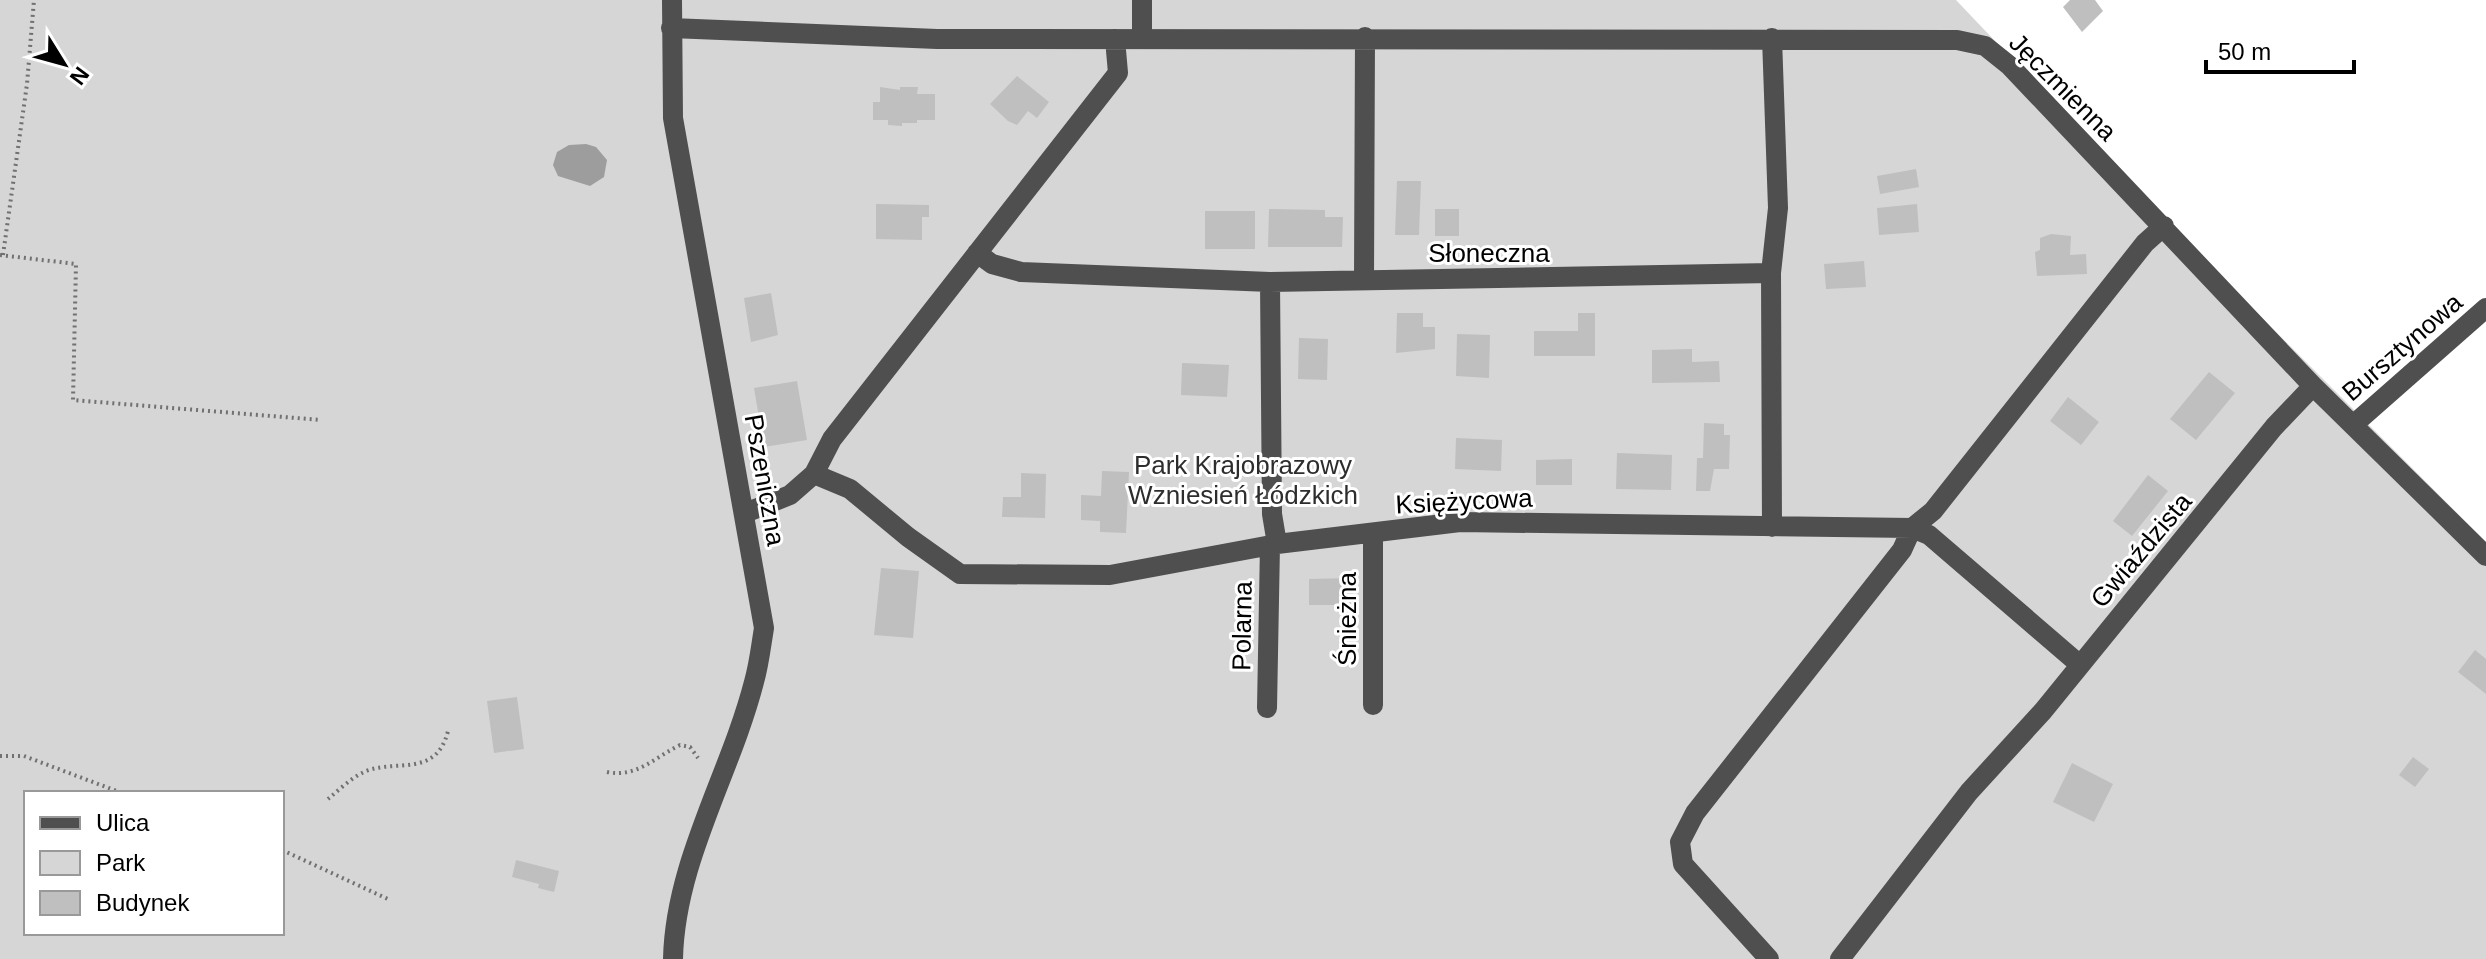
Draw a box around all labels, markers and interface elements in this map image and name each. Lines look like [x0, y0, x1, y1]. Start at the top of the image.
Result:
north arrow [24, 24, 104, 104]
scale bar [2206, 24, 2354, 74]
street label: Jęczmienna [2003, 27, 2123, 147]
text: 50 m [2218, 38, 2271, 65]
text: N [65, 62, 94, 90]
street label: Słoneczna [1428, 238, 1550, 268]
street label: Bursztynowa [2336, 287, 2468, 407]
street label: Pszeniczna [739, 412, 791, 549]
park label: Park Krajobrazowy Wzniesień Łódzkich [1128, 450, 1358, 510]
street label: Księżycowa [1395, 482, 1534, 520]
street label: Gwiaździsta [2084, 486, 2198, 613]
street label: Śnieżna [1332, 571, 1362, 666]
street label: Polarna [1226, 580, 1258, 671]
legend [24, 791, 284, 935]
text: Ulica [96, 809, 150, 836]
text: Park [96, 849, 146, 876]
text: Budynek [96, 889, 190, 916]

